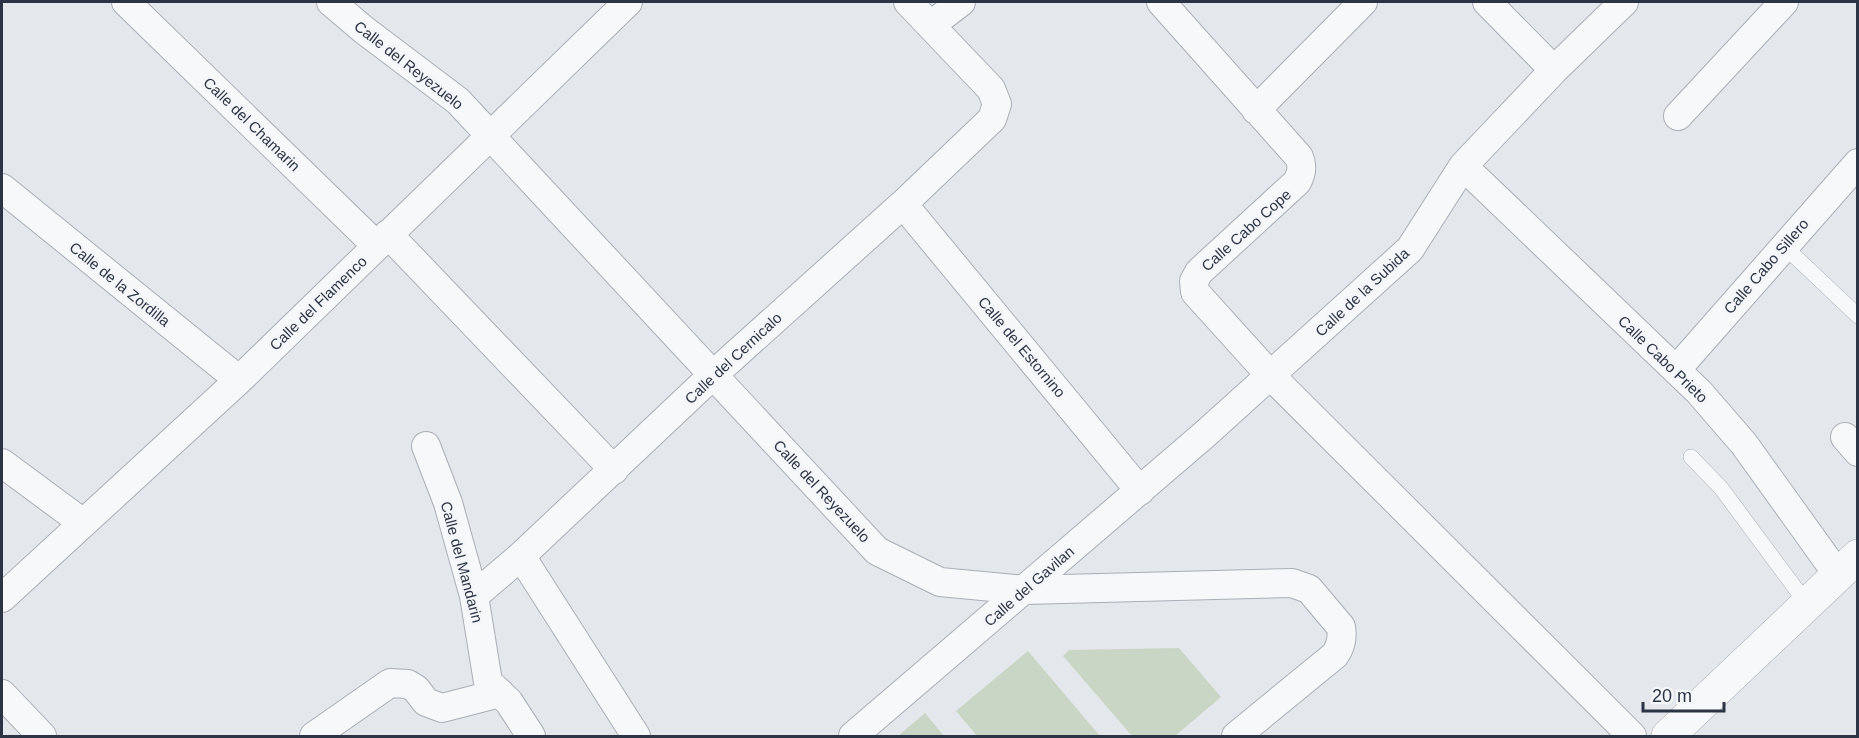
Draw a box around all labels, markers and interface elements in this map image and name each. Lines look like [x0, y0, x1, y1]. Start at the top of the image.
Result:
street label: Calle del Reyezuelo [351, 17, 467, 113]
street label: Calle del Chamarin [200, 74, 304, 174]
street label: Calle Cabo Cope [1198, 185, 1294, 275]
street label: Calle Cabo Sillero [1720, 215, 1812, 317]
street label: Calle de la Zordilla [66, 238, 174, 330]
street label: Calle de la Subida [1312, 244, 1413, 340]
street label: Calle del Flamenco [266, 252, 370, 354]
street label: Calle del Estornino [975, 293, 1069, 401]
street label: Calle del Cernicalo [681, 309, 785, 407]
street label: Calle Cabo Prieto [1615, 312, 1711, 406]
street label: Calle del Reyezuelo [770, 436, 874, 546]
street label: Calle del Mandarin [438, 499, 486, 625]
street label: Calle del Gavilan [981, 542, 1077, 630]
scale bar [1643, 675, 1724, 713]
text: 20 m [1652, 686, 1692, 706]

